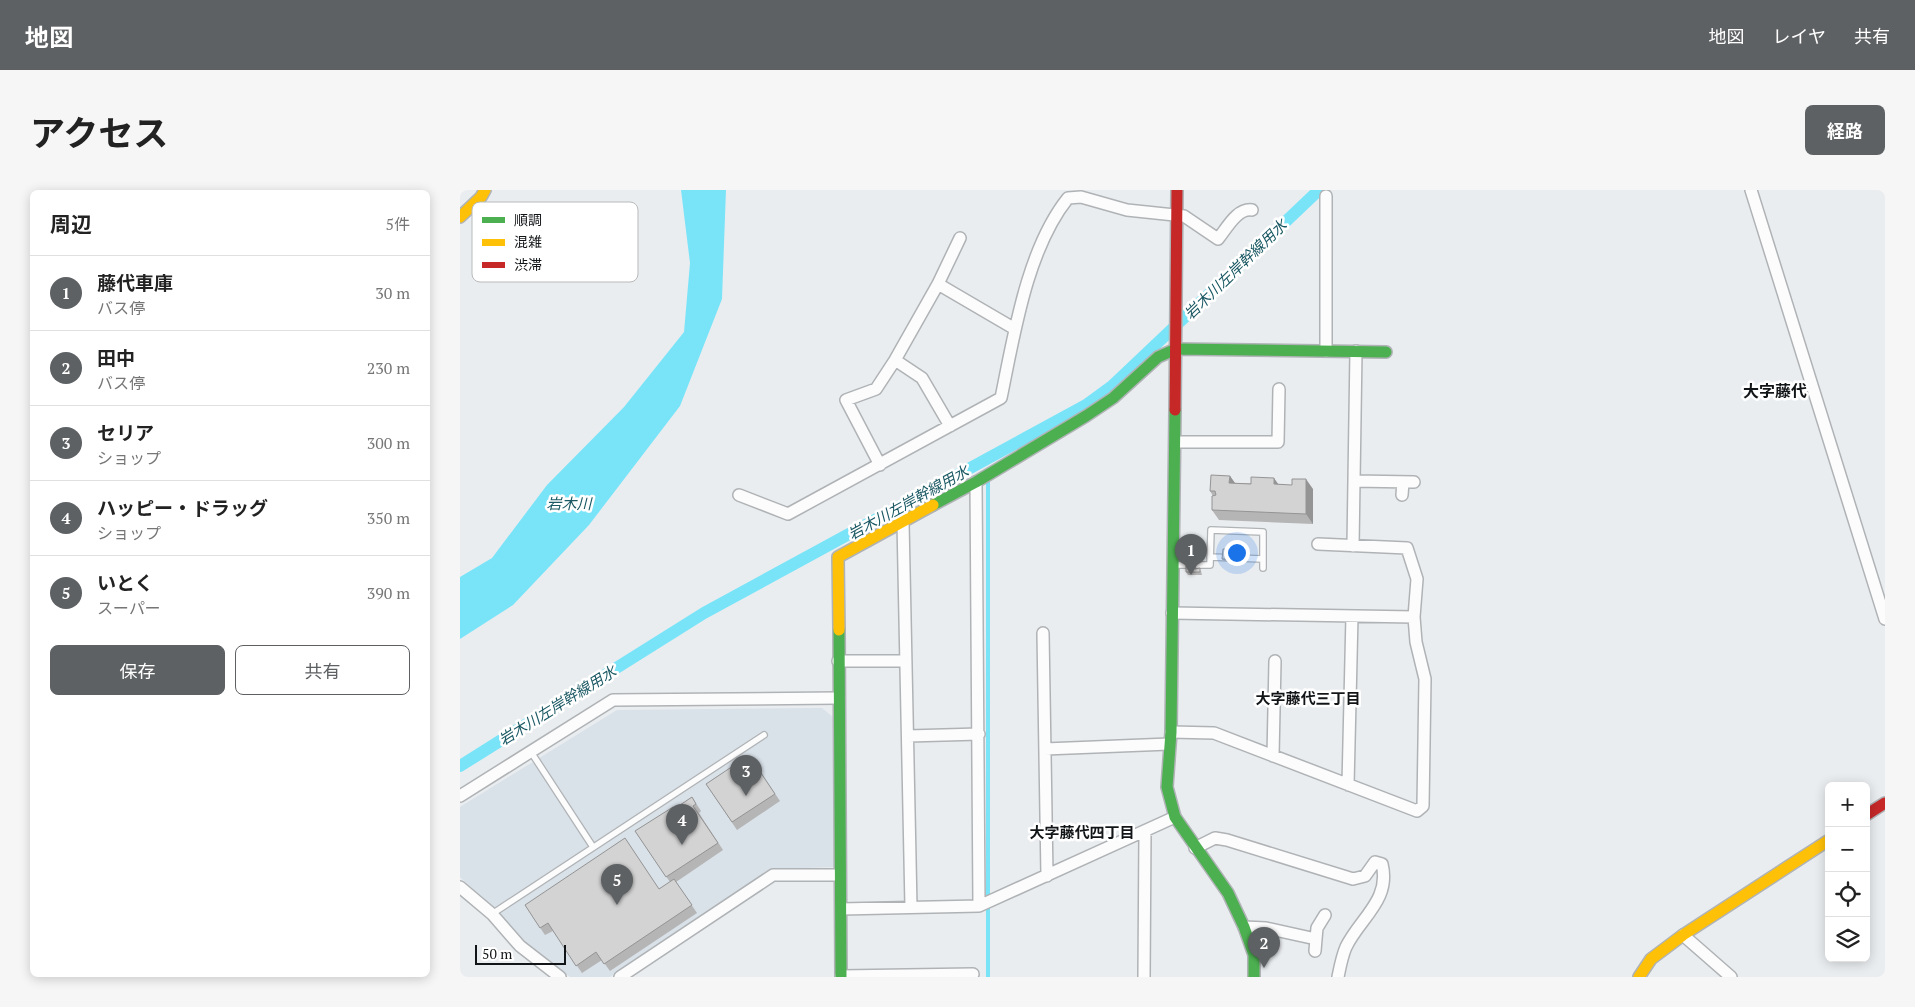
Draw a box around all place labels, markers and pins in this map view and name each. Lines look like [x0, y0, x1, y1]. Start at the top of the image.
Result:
pin: 1 [1175, 534, 1207, 575]
pin: 3 [730, 755, 762, 796]
pin: 4 [666, 804, 698, 845]
pin: 5 [601, 864, 633, 905]
pin: 2 [1248, 927, 1280, 968]

